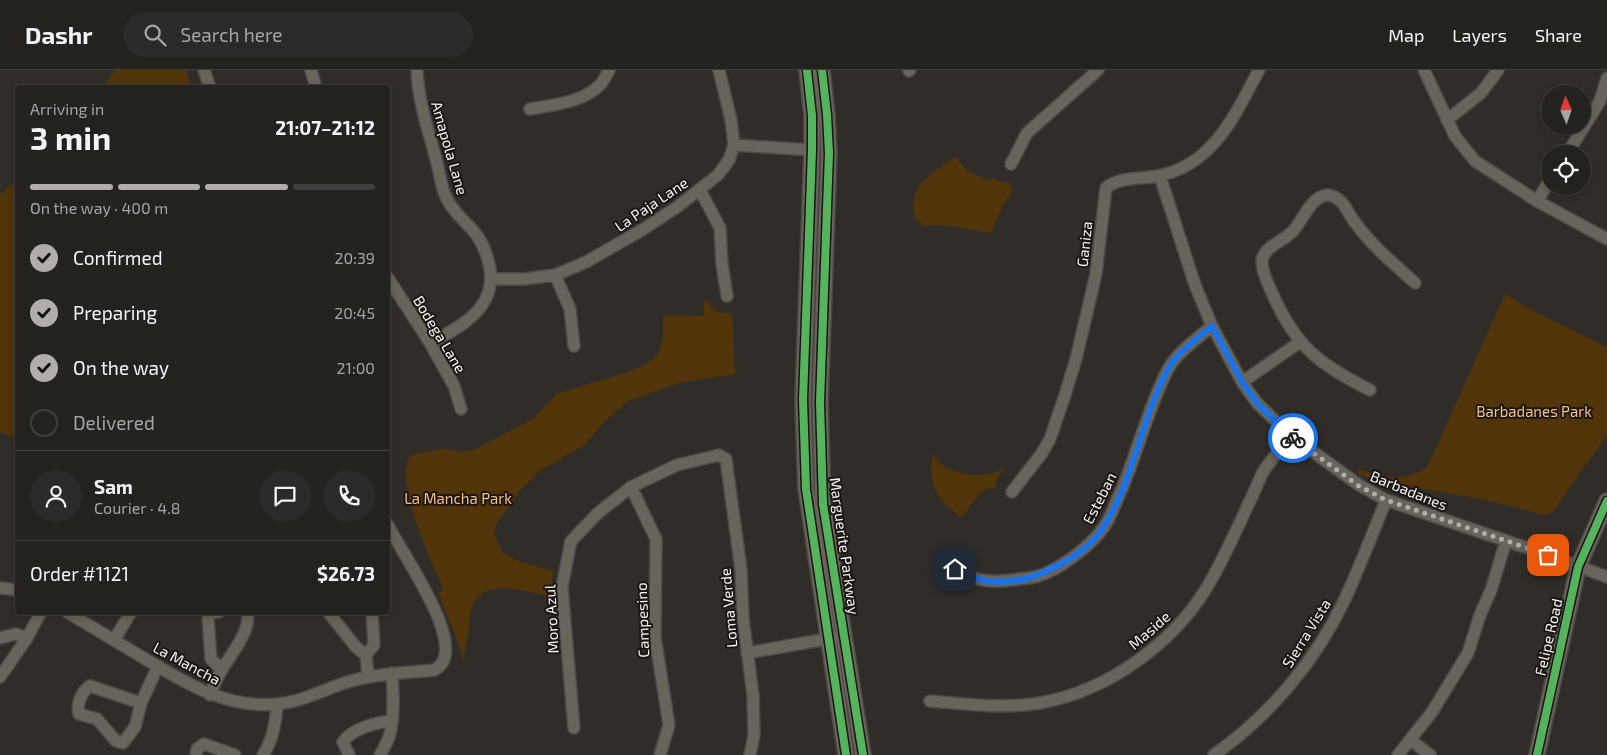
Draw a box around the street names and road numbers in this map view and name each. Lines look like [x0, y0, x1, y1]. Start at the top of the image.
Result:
street label: Amapola Lane [428, 99, 472, 197]
street label: La Paja Lane [611, 173, 692, 236]
street label: Ganiza [1073, 220, 1095, 268]
street label: Bodega Lane [410, 292, 470, 376]
street label: Barbadanes [1368, 466, 1450, 514]
street label: Esteban [1078, 469, 1120, 527]
street label: Marguerite Parkway [826, 476, 864, 616]
street label: Loma Verde [716, 568, 740, 648]
street label: Campesino [632, 582, 652, 658]
street label: Moro Azul [540, 584, 562, 654]
street label: Sierra Vista [1278, 595, 1334, 671]
street label: Felipe Road [1530, 597, 1566, 677]
street label: Maside [1124, 607, 1174, 653]
street label: La Mancha [150, 638, 224, 688]

